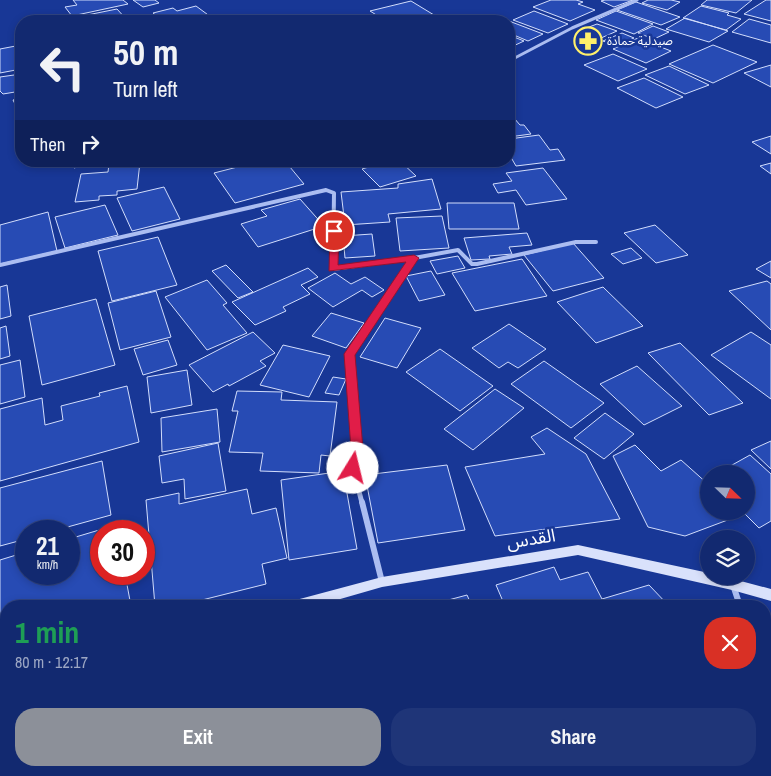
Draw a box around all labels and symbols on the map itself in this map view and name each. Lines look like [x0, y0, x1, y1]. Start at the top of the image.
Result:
pharmacy icon: صيدلية حمادة [573, 26, 603, 56]
place label: صيدلية حمادة [607, 33, 673, 49]
pin [313, 210, 355, 252]
position arrow [326, 441, 378, 493]
north arrow [700, 465, 755, 520]
speed limit sign: 30 [90, 520, 155, 585]
street label: القدس [505, 522, 557, 555]

